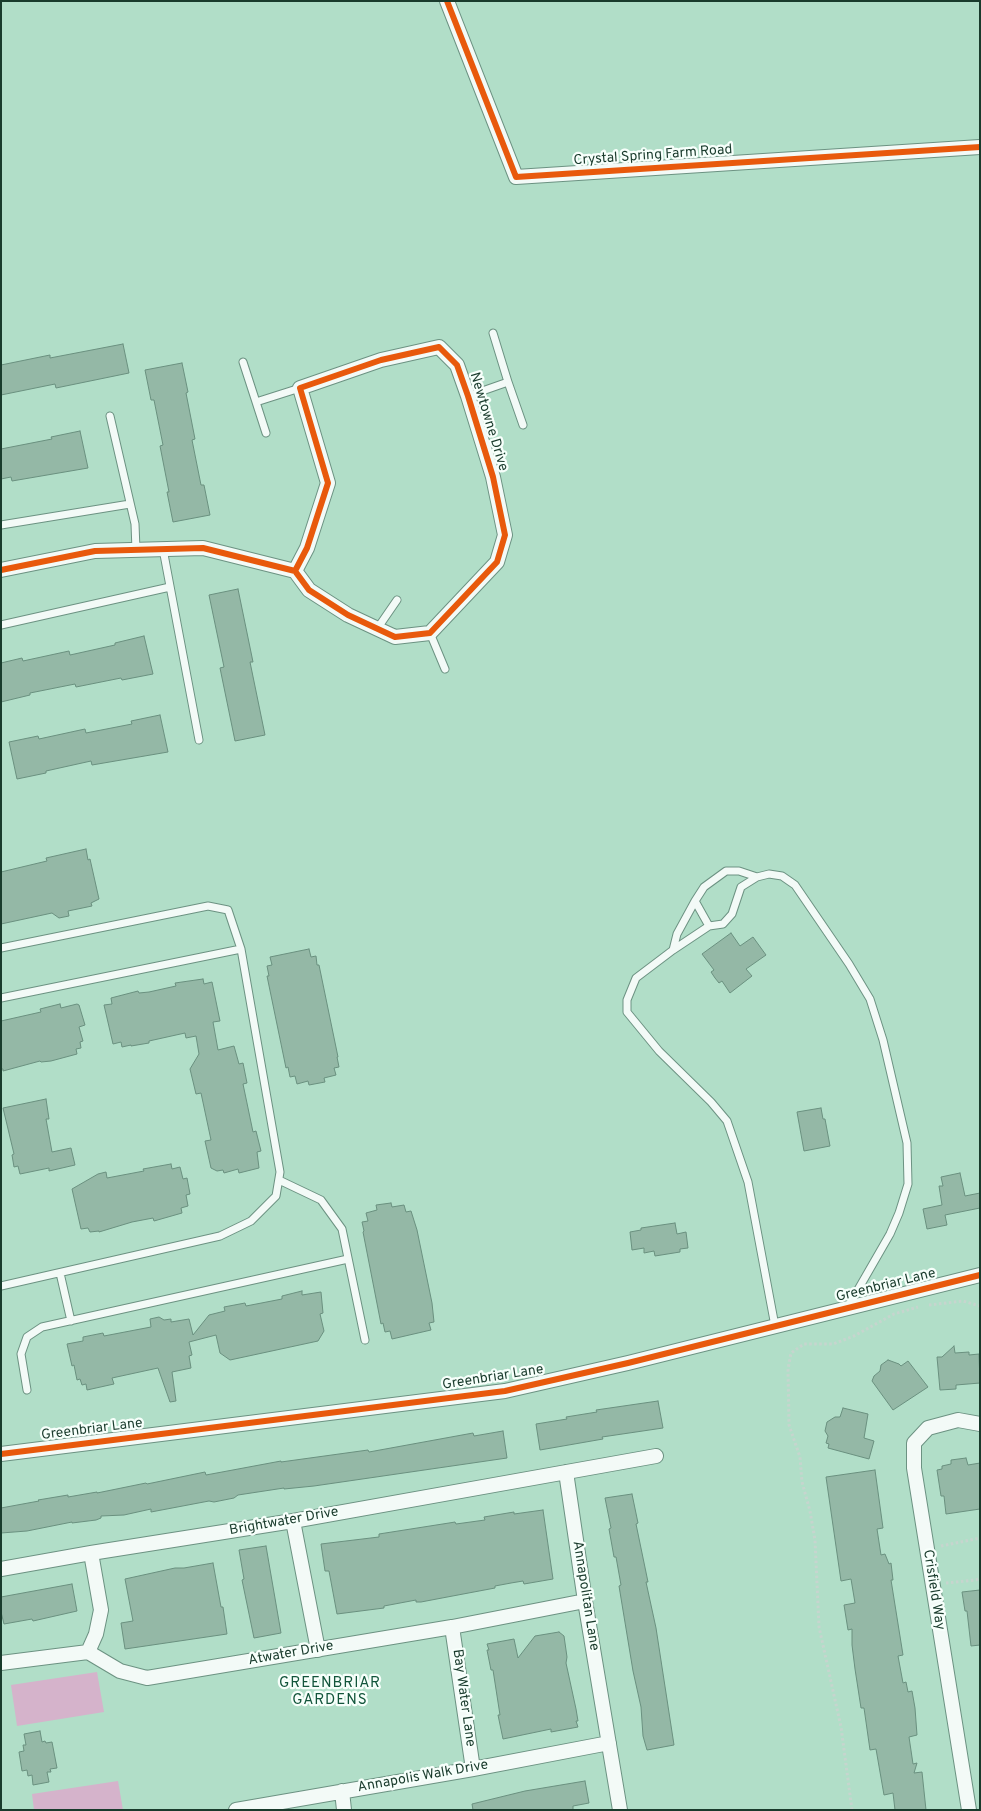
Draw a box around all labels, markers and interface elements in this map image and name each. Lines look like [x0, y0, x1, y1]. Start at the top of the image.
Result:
street label: Crystal Spring Farm Road [573, 142, 733, 170]
street label: Newtowne Drive [465, 371, 511, 473]
street label: Greenbriar Lane [834, 1266, 938, 1306]
street label: Greenbriar Lane [441, 1362, 545, 1394]
street label: Greenbriar Lane [40, 1415, 144, 1445]
street label: Brightwater Drive [228, 1504, 340, 1540]
street label: Annapolitan Lane [568, 1540, 602, 1652]
street label: Crisfield Way [918, 1549, 948, 1631]
street label: Atwater Drive [247, 1638, 335, 1670]
street label: Bay Water Lane [448, 1648, 478, 1748]
district label: GREENBRIAR GARDENS [278, 1675, 382, 1710]
street label: Annapolis Walk Drive [356, 1757, 490, 1797]

